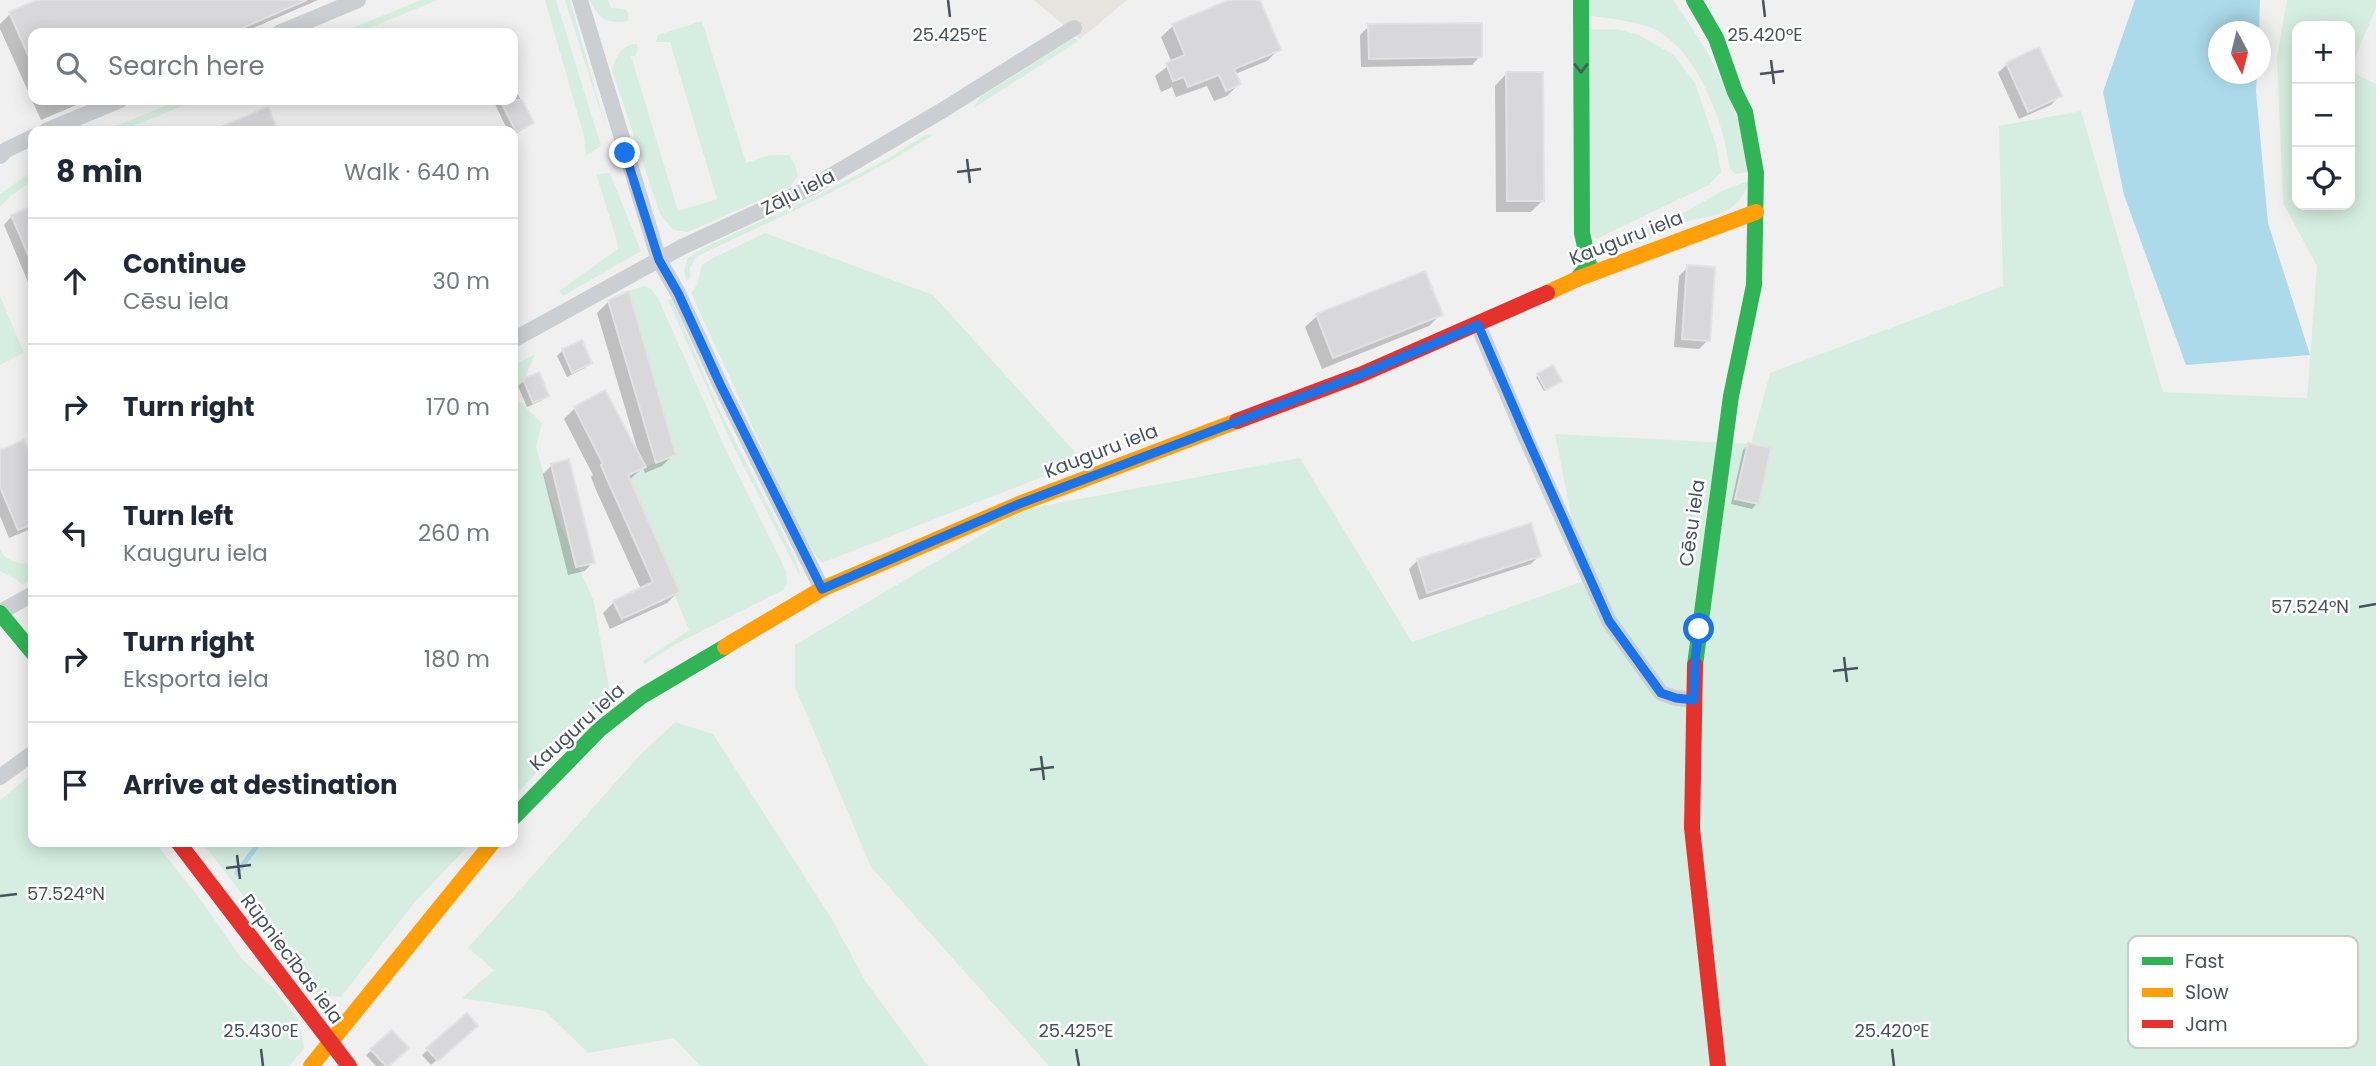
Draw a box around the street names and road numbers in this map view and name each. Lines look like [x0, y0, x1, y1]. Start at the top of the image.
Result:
street label: Zāļu iela [757, 162, 839, 222]
street label: Kauguru iela [1565, 204, 1687, 272]
street label: Kauguru iela [1040, 417, 1162, 485]
street label: Cēsu iela [1673, 478, 1711, 568]
street label: Kauguru iela [523, 677, 631, 777]
street label: Rūpniecības iela [234, 889, 350, 1029]

